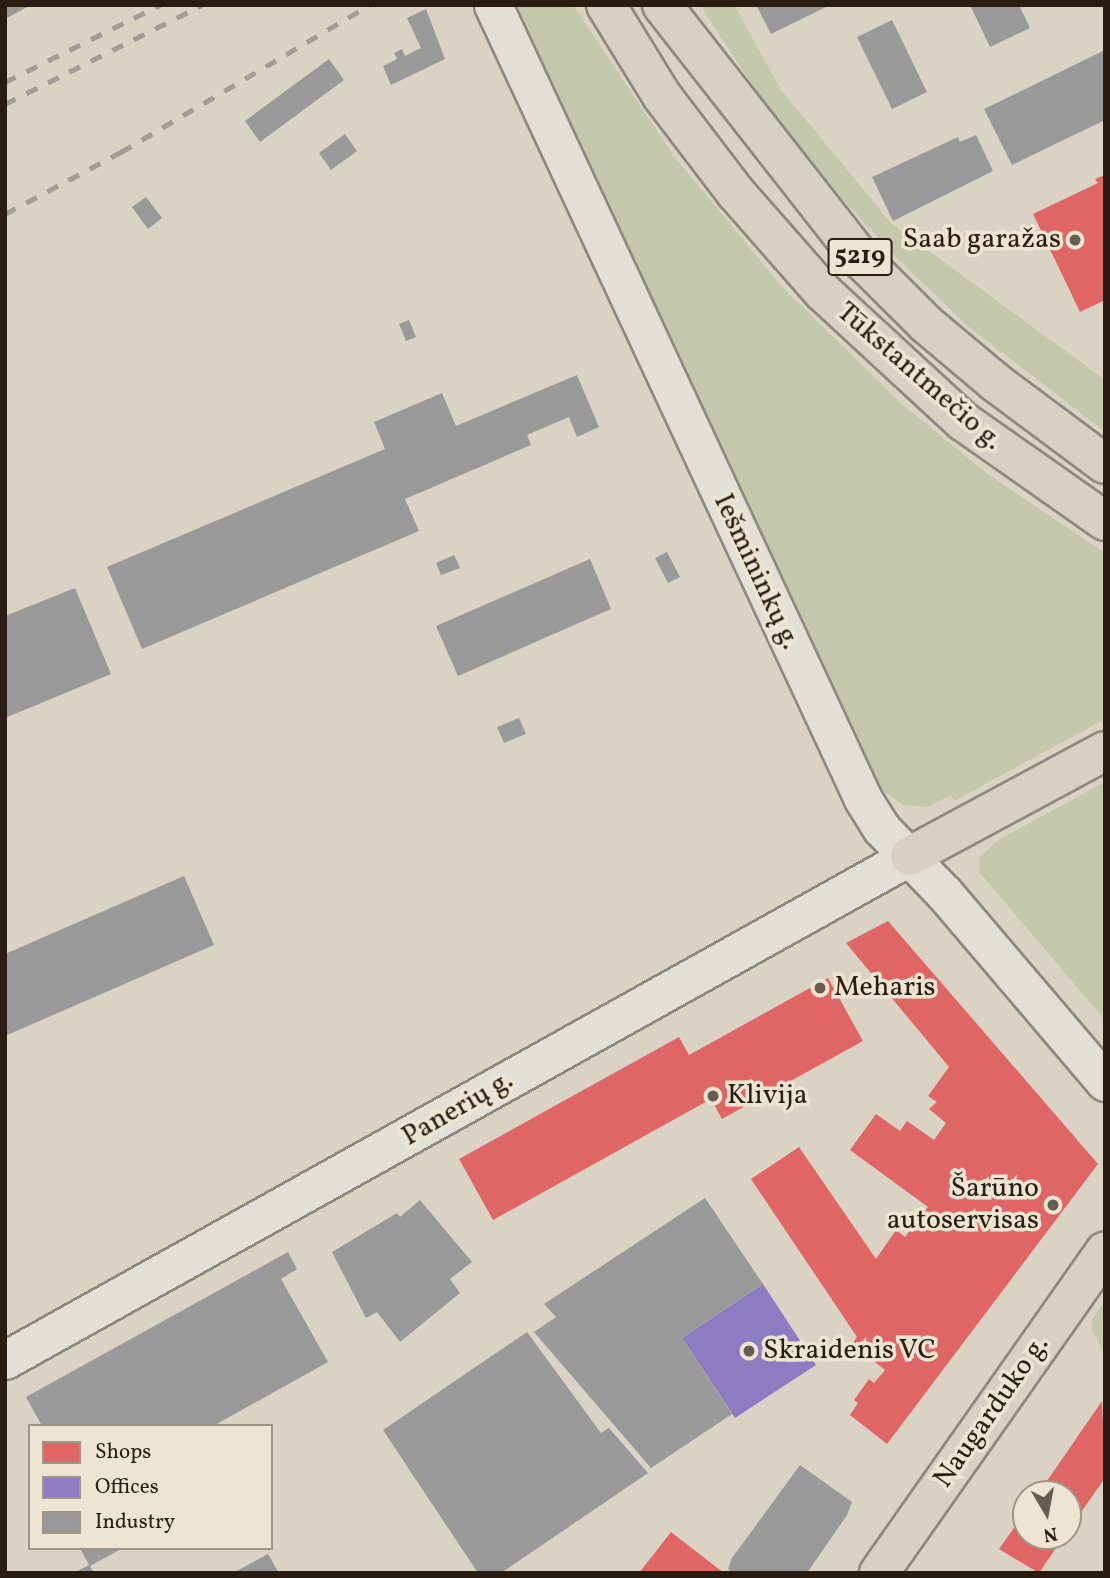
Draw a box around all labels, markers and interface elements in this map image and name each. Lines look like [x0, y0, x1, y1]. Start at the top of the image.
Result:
place label: Saab garažas [903, 223, 1061, 257]
marker: Saab garažas [1067, 232, 1083, 248]
road number: 5219 [827, 234, 893, 280]
street label: Tūkstantmečio g. [829, 296, 1009, 458]
street label: Iešmininkų g. [705, 489, 807, 655]
place label: Meharis [834, 971, 936, 1005]
marker: Meharis [812, 980, 828, 996]
street label: Panerių g. [396, 1064, 520, 1154]
place label: Klivija [727, 1079, 808, 1113]
marker: Klivija [705, 1088, 721, 1104]
place label: Šarūno autoservisas [887, 1172, 1039, 1238]
marker: Šarūno autoservisas [1045, 1197, 1061, 1213]
street label: Naugarduko g. [927, 1329, 1057, 1495]
place label: Skraidenis VC [763, 1334, 937, 1368]
marker: Skraidenis VC [741, 1343, 757, 1359]
legend [28, 1424, 273, 1550]
text: Shops [95, 1438, 151, 1467]
text: Offices [95, 1473, 159, 1502]
north arrow [1012, 1480, 1082, 1550]
text: Industry [95, 1508, 175, 1537]
text: N [1041, 1520, 1059, 1548]

